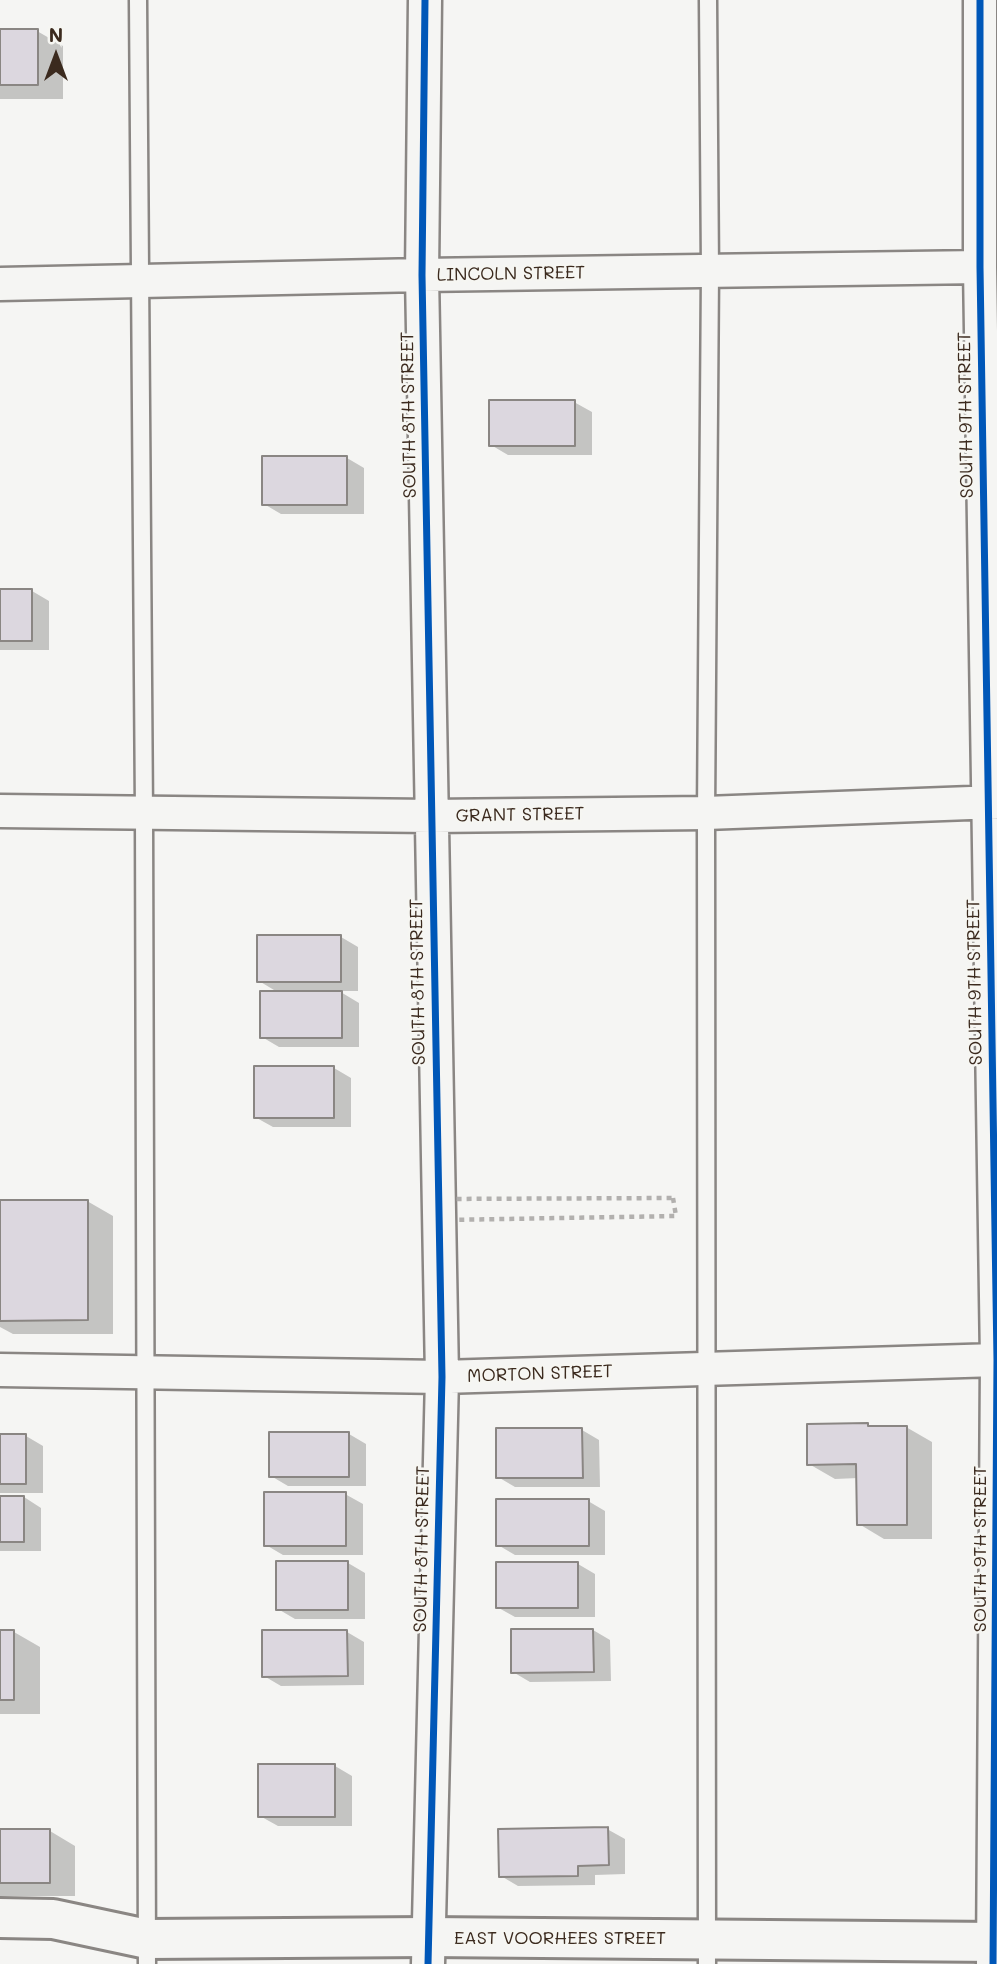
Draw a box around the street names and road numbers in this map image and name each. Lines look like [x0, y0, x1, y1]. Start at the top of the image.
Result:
street label: LINCOLN STREET [437, 262, 585, 286]
street label: SOUTH 8TH STREET [397, 331, 421, 499]
street label: SOUTH 9TH STREET [954, 332, 978, 498]
street label: GRANT STREET [455, 803, 585, 827]
street label: SOUTH 8TH STREET [406, 898, 430, 1066]
street label: SOUTH 9TH STREET [963, 899, 987, 1065]
street label: MORTON STREET [467, 1361, 613, 1387]
street label: SOUTH 8TH STREET [410, 1465, 434, 1633]
street label: SOUTH 9TH STREET [969, 1466, 991, 1632]
street label: EAST VOORHEES STREET [454, 1927, 666, 1949]

